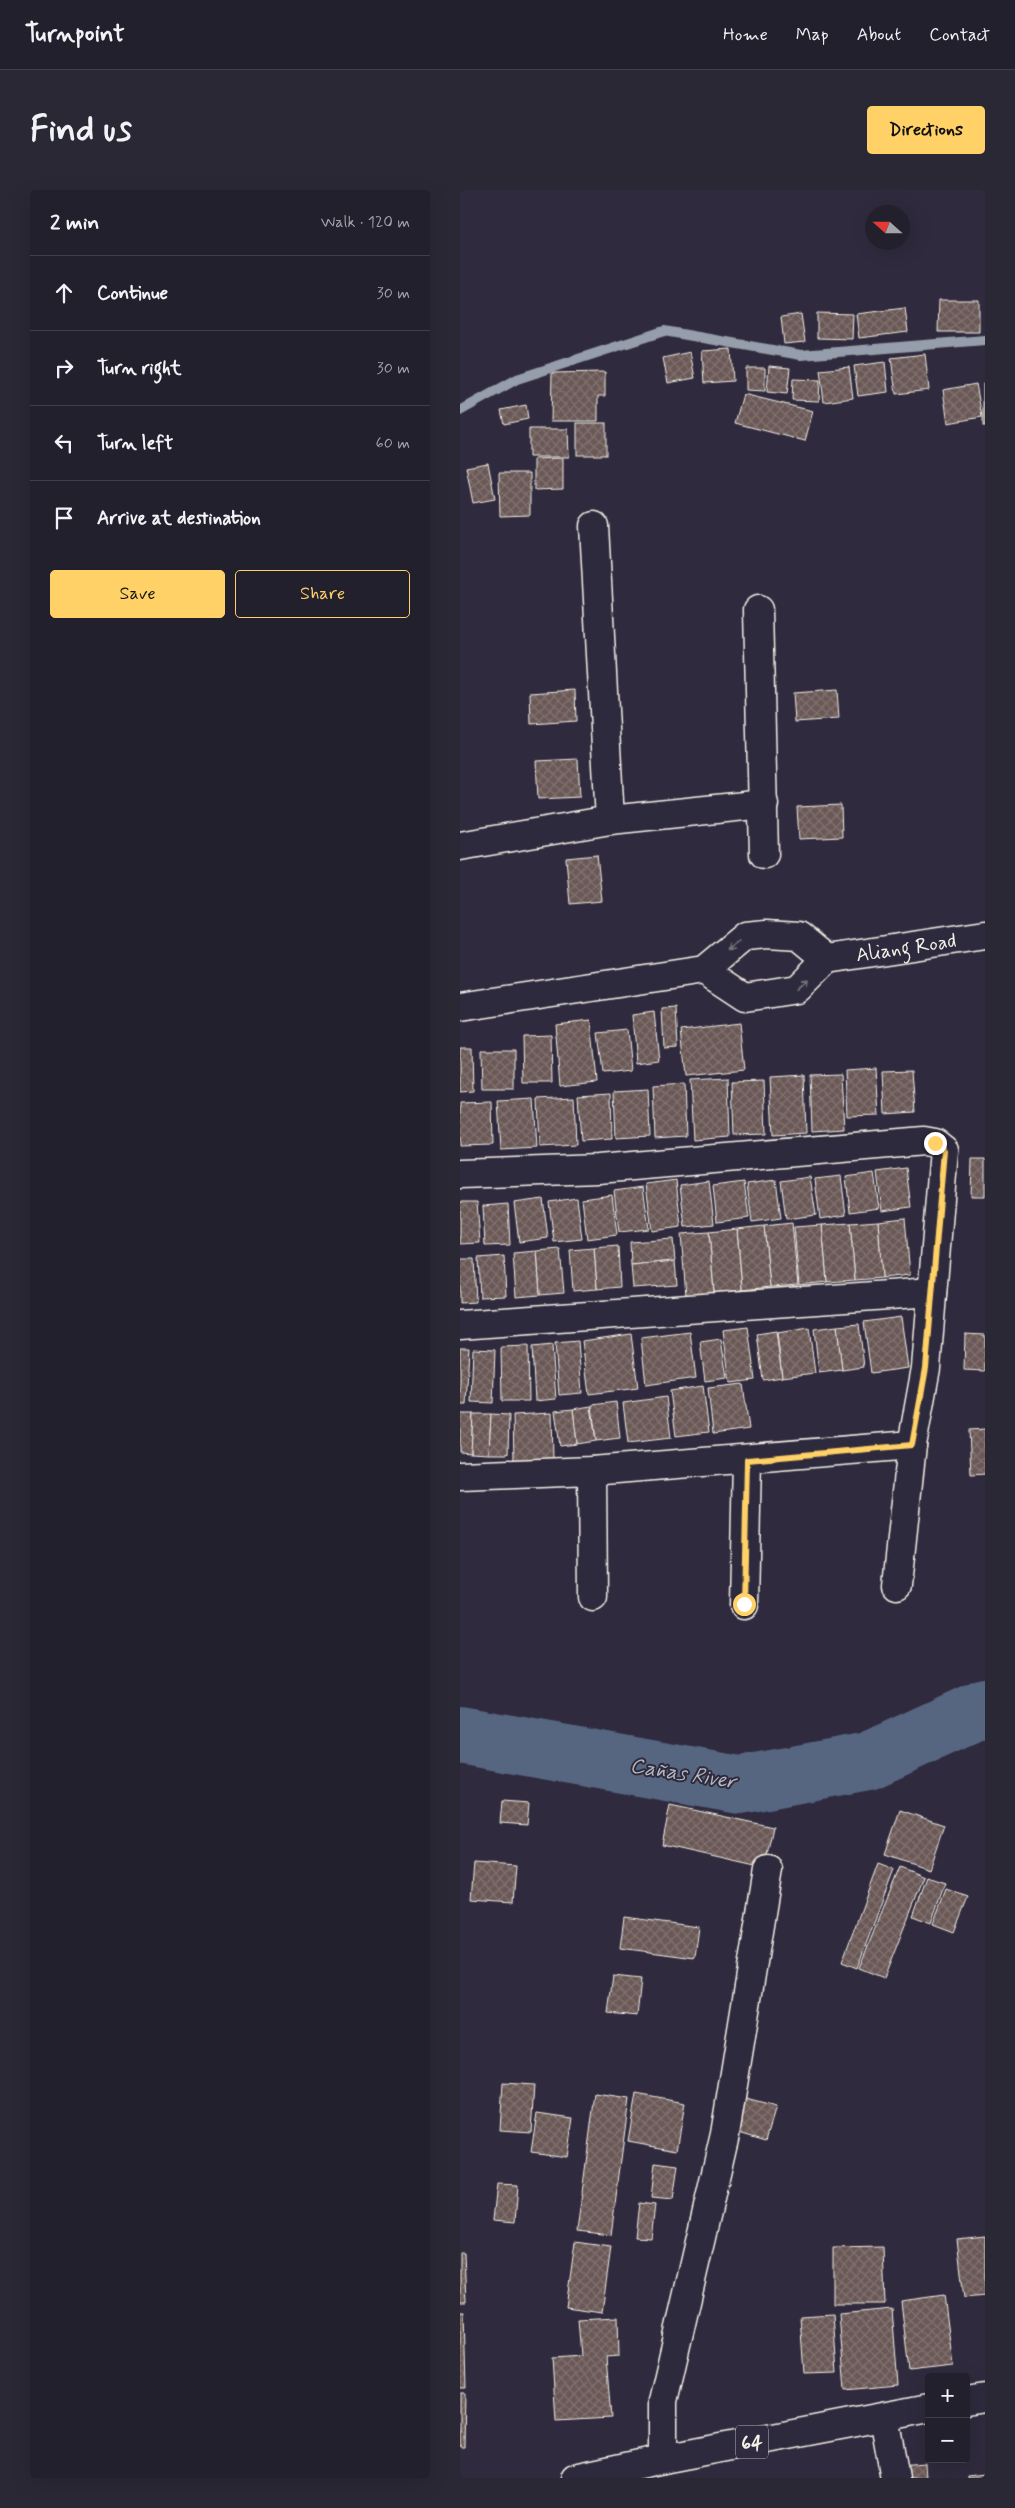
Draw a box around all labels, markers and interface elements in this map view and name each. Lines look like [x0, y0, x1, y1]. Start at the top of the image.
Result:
text: Turnpoint [25, 19, 125, 50]
text: Home [723, 23, 768, 47]
text: Map [796, 23, 829, 47]
text: About [857, 23, 901, 47]
text: Contact [929, 23, 990, 47]
button: Directions [867, 106, 985, 154]
text: Find us [30, 107, 132, 153]
north arrow [865, 205, 910, 250]
text: 2 min [50, 209, 99, 237]
text: Walk · 120 m [321, 212, 410, 233]
icon: ahead [50, 279, 78, 307]
text: Continue [97, 281, 168, 306]
text: 30 m [377, 283, 410, 304]
icon: right [50, 354, 78, 382]
text: Turn right [97, 356, 181, 381]
text: 30 m [377, 358, 410, 379]
icon: left [50, 429, 78, 457]
text: Turn left [97, 431, 173, 456]
text: 60 m [376, 433, 410, 454]
icon: arrive [50, 504, 78, 532]
text: Arrive at destination [97, 506, 261, 531]
button: Save [50, 570, 225, 618]
button: Share [235, 570, 410, 618]
street label: Aliang Road [854, 928, 958, 969]
one-way arrow [727, 941, 740, 952]
one-way arrow [795, 978, 808, 990]
route end [924, 1132, 947, 1155]
route start [733, 1593, 756, 1616]
water label: Cañas River [628, 1752, 740, 1797]
map controls [925, 2373, 970, 2463]
button: + [925, 2373, 970, 2418]
button: − [925, 2418, 970, 2463]
road number: 64 [736, 2426, 768, 2458]

